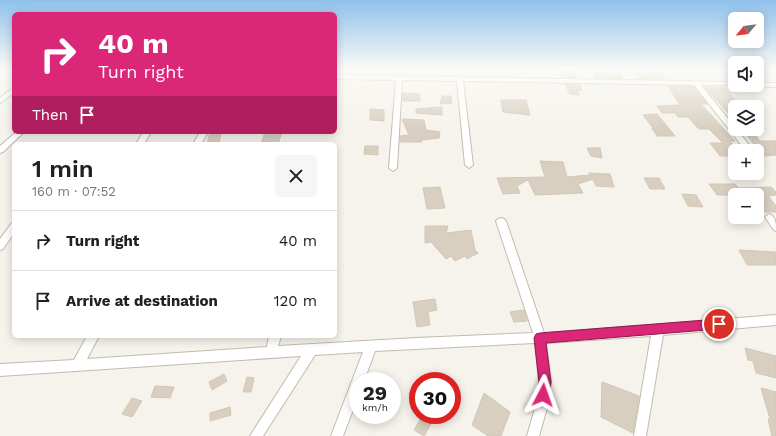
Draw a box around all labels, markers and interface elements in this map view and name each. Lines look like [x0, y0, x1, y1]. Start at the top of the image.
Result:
north arrow [728, 12, 764, 48]
map controls [728, 12, 764, 224]
text: 40 m [98, 27, 168, 60]
icon: right [32, 28, 84, 80]
button: sound [728, 56, 764, 92]
text: Turn right [98, 61, 184, 82]
button: layers [728, 100, 764, 136]
icon: arrive [76, 104, 98, 126]
text: Then [32, 106, 68, 124]
button: + [728, 144, 764, 180]
text: 1 min [32, 155, 94, 183]
button: close [275, 155, 317, 197]
text: 160 m · 07:52 [32, 184, 116, 199]
button: − [728, 188, 764, 224]
icon: right [32, 230, 54, 252]
text: Turn right [66, 232, 139, 250]
text: 40 m [279, 232, 317, 250]
icon: arrive [32, 290, 54, 312]
text: Arrive at destination [66, 292, 218, 310]
text: 120 m [274, 292, 317, 310]
pin [702, 307, 736, 341]
icon: arrive [708, 313, 730, 335]
speed limit sign: 30 [409, 372, 461, 424]
position arrow [522, 374, 564, 416]
text: 29 [363, 381, 387, 405]
text: km/h [362, 402, 388, 413]

